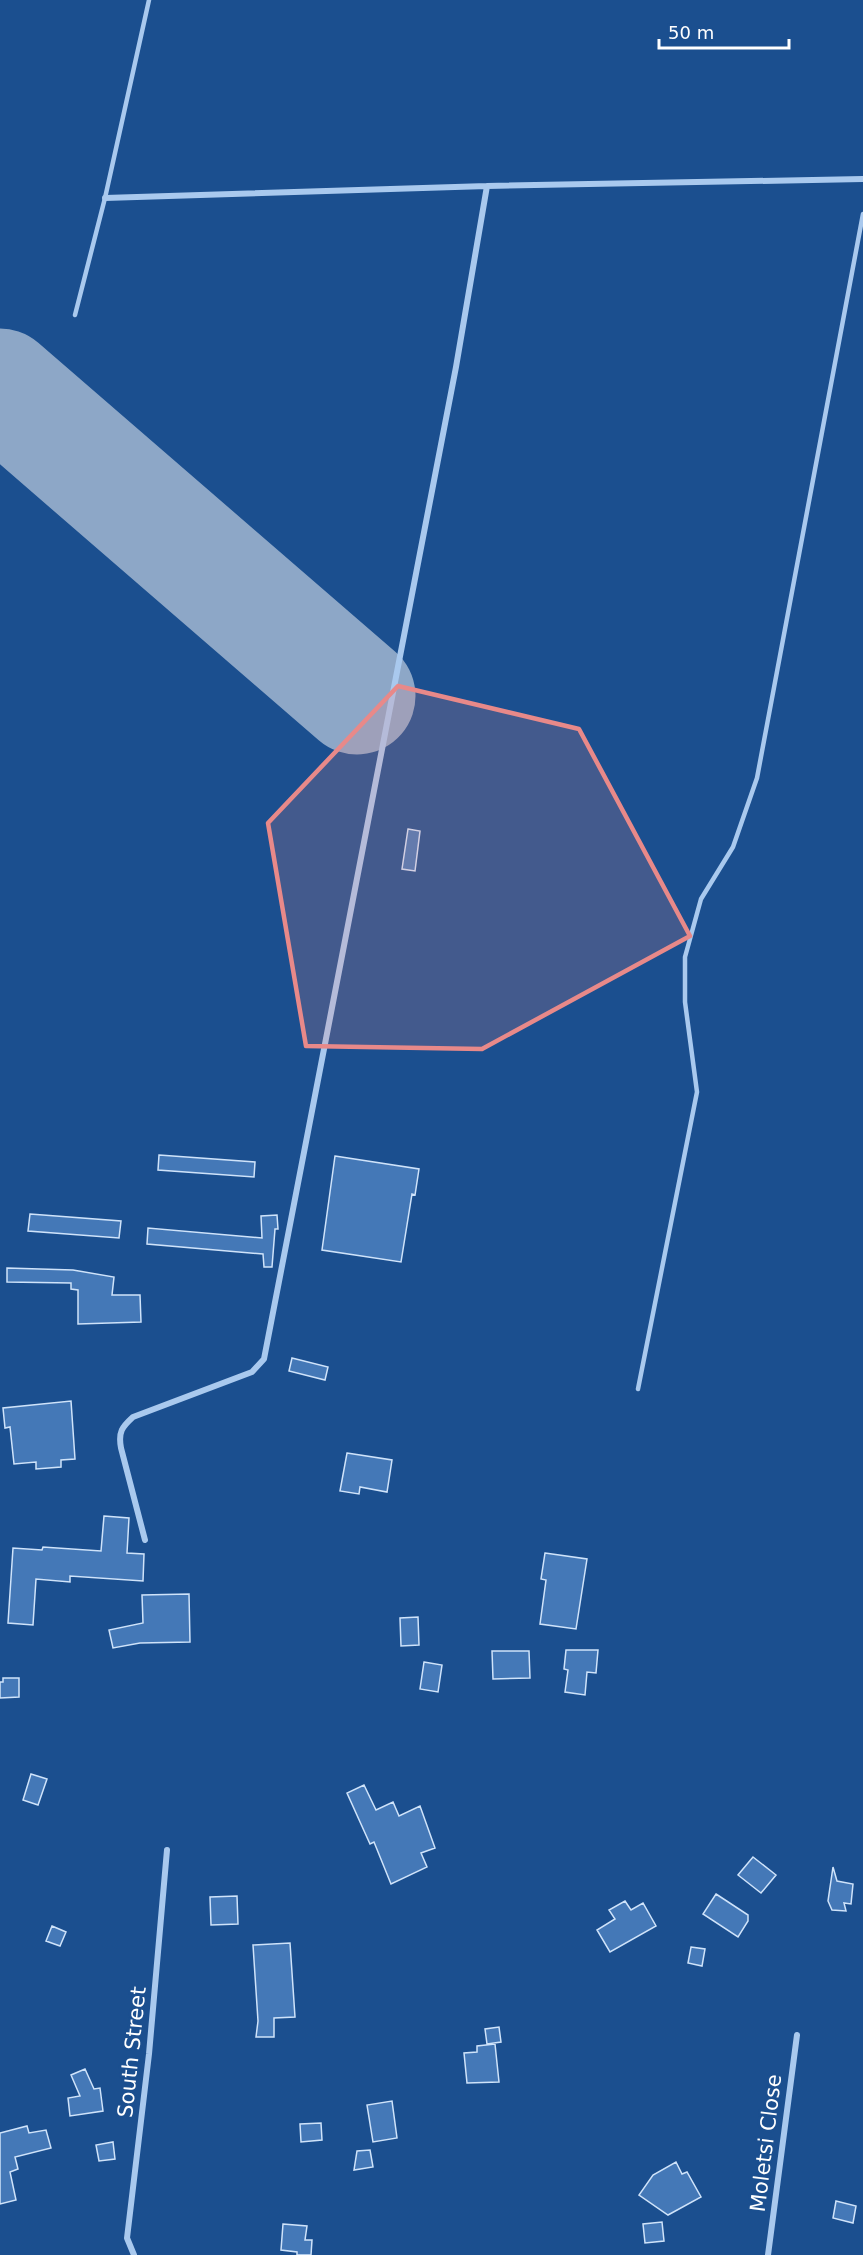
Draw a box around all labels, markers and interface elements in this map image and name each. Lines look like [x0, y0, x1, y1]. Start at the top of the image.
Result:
scale bar [659, 12, 790, 50]
text: 50 m [668, 22, 714, 43]
street label: South Street [113, 1985, 151, 2119]
street label: Moletsi Close [746, 2073, 786, 2213]

